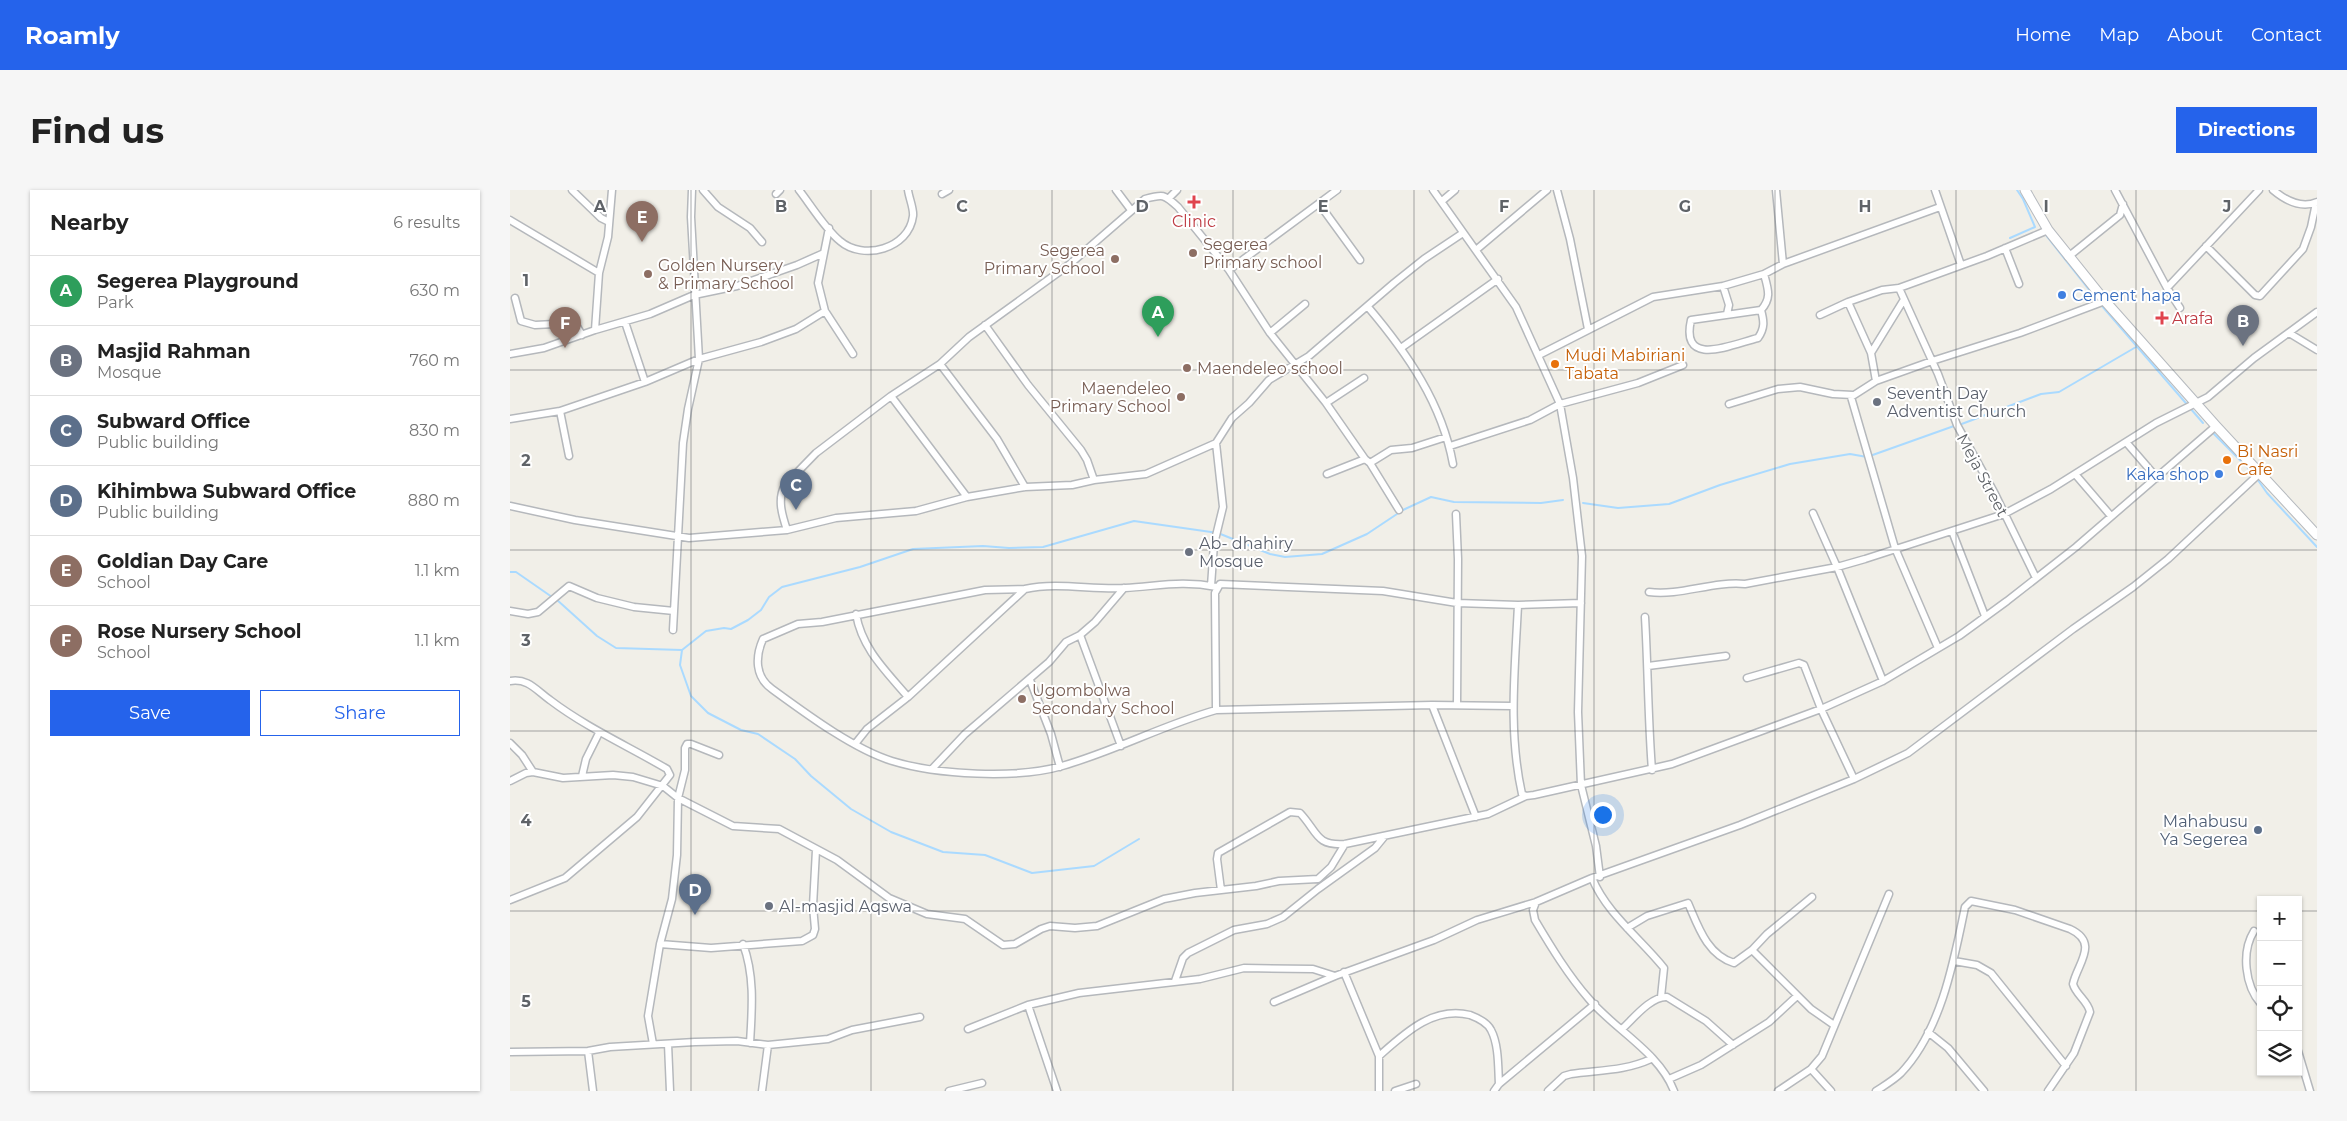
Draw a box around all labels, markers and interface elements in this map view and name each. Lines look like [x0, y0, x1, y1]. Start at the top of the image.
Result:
text: Roamly [25, 21, 120, 50]
text: Home [2015, 24, 2071, 46]
text: Map [2099, 24, 2139, 46]
text: About [2167, 24, 2223, 46]
text: Contact [2251, 24, 2322, 46]
button: Directions [2176, 107, 2317, 153]
text: Find us [30, 109, 164, 152]
marker: Clinic [1187, 195, 1201, 209]
text: A [593, 197, 607, 216]
text: B [775, 197, 787, 216]
text: C [956, 197, 968, 216]
text: D [1135, 197, 1149, 216]
text: E [1318, 197, 1328, 216]
text: F [1499, 197, 1509, 216]
text: G [1679, 197, 1691, 216]
text: H [1859, 197, 1871, 216]
text: I [2043, 197, 2049, 216]
text: J [2222, 197, 2231, 216]
pin: E [626, 201, 658, 242]
text: Nearby [50, 210, 129, 235]
place label: Clinic [1172, 212, 1216, 231]
text: 6 results [393, 213, 460, 232]
place label: Segerea Primary school [1203, 235, 1322, 272]
place label: Segerea Primary School [984, 241, 1105, 278]
marker: Segerea Primary school [1187, 247, 1199, 259]
marker: Segerea Primary School [1109, 253, 1121, 265]
place label: Golden Nursery & Primary School [658, 256, 794, 293]
marker: Golden Nursery & Primary School [642, 268, 654, 280]
text: Segerea Playground [97, 270, 299, 293]
text: 1 [523, 271, 529, 290]
text: A [60, 281, 72, 300]
text: 630 m [409, 281, 460, 300]
place label: Cement hapa [2072, 286, 2181, 305]
marker: Cement hapa [2056, 289, 2068, 301]
text: Park [97, 293, 134, 312]
pin: A [1142, 296, 1174, 337]
pin: B [2227, 305, 2259, 346]
pin: F [549, 307, 581, 348]
place label: Arafa [2172, 309, 2213, 328]
marker: Arafa [2156, 312, 2168, 324]
text: Masjid Rahman [97, 340, 251, 363]
place label: Mudi Mabiriani Tabata [1565, 346, 1685, 383]
text: B [60, 351, 72, 370]
text: 760 m [409, 351, 460, 370]
marker: Mudi Mabiriani Tabata [1549, 358, 1561, 370]
place label: Maendeleo school [1197, 359, 1343, 378]
marker: Maendeleo school [1181, 362, 1193, 374]
text: Mosque [97, 363, 161, 382]
place label: Maendeleo Primary School [1050, 379, 1171, 416]
place label: Seventh Day Adventist Church [1887, 384, 2026, 421]
marker: Maendeleo Primary School [1175, 391, 1187, 403]
marker: Seventh Day Adventist Church [1871, 396, 1883, 408]
text: Subward Office [97, 410, 250, 433]
text: C [60, 421, 72, 440]
text: 830 m [409, 421, 460, 440]
street label: Meja Street [1953, 431, 2013, 520]
text: Public building [97, 433, 219, 452]
place label: Bi Nasri Cafe [2237, 442, 2298, 479]
text: 2 [521, 451, 531, 470]
marker: Bi Nasri Cafe [2221, 454, 2233, 466]
place label: Kaka shop [2126, 465, 2209, 484]
marker: Kaka shop [2213, 468, 2225, 480]
pin: C [780, 469, 812, 510]
text: Kihimbwa Subward Office [97, 480, 356, 503]
text: D [59, 491, 73, 510]
text: 880 m [408, 491, 460, 510]
text: Public building [97, 503, 219, 522]
place label: Ab- dhahiry Mosque [1199, 534, 1293, 571]
marker: Ab- dhahiry Mosque [1183, 546, 1195, 558]
text: Goldian Day Care [97, 550, 268, 573]
text: E [61, 561, 71, 580]
text: 1.1 km [415, 561, 460, 580]
text: School [97, 573, 151, 592]
text: Rose Nursery School [97, 620, 302, 643]
text: F [61, 631, 71, 650]
text: 1.1 km [415, 631, 460, 650]
text: 3 [520, 631, 531, 650]
text: School [97, 643, 151, 662]
place label: Ugombolwa Secondary School [1032, 681, 1175, 718]
button: Save [50, 690, 250, 736]
button: Share [260, 690, 460, 736]
marker: Ugombolwa Secondary School [1016, 693, 1028, 705]
your location [1590, 802, 1616, 828]
text: 4 [520, 811, 532, 830]
place label: Mahabusu Ya Segerea [2160, 812, 2248, 849]
marker: Mahabusu Ya Segerea [2252, 824, 2264, 836]
pin: D [679, 874, 711, 915]
map controls [2257, 896, 2302, 1076]
button: + [2257, 896, 2302, 941]
place label: Al-masjid Aqswa [779, 897, 912, 916]
marker: Al-masjid Aqswa [763, 900, 775, 912]
button: − [2257, 941, 2302, 986]
button: locate [2257, 986, 2302, 1031]
text: 5 [521, 992, 531, 1011]
button: layers [2257, 1031, 2302, 1076]

